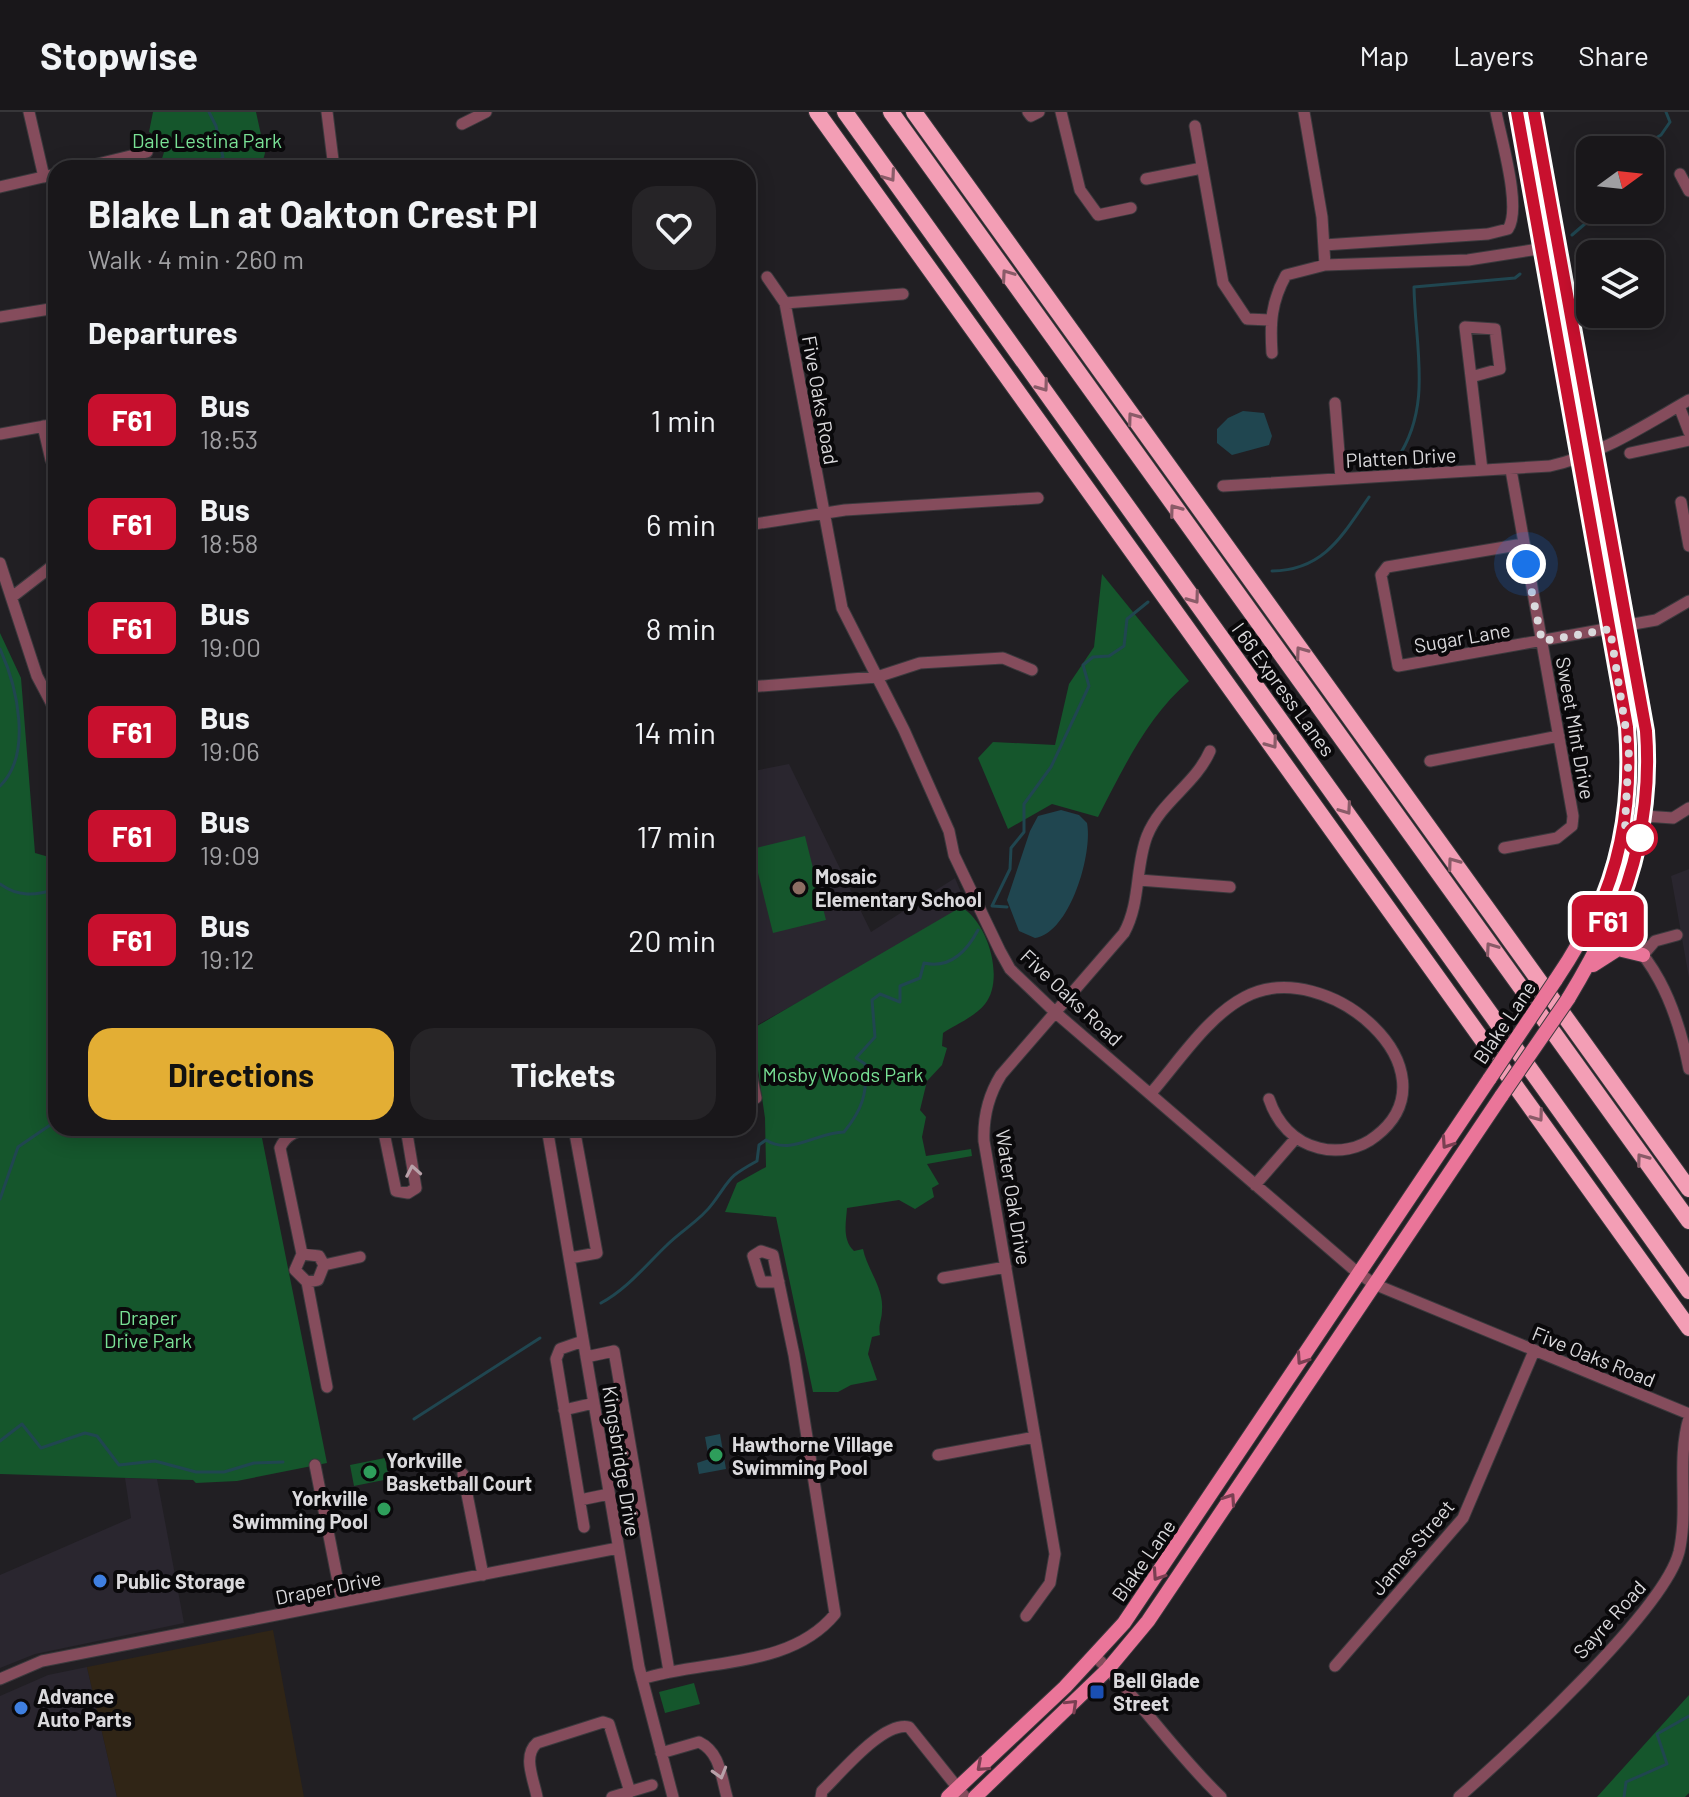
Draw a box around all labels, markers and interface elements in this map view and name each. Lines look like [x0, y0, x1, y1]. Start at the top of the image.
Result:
text: Stopwise [40, 32, 198, 78]
text: Map [1359, 38, 1409, 72]
text: Layers [1453, 38, 1534, 72]
text: Share [1578, 38, 1649, 72]
park label: Dale Lestina Park [132, 128, 282, 152]
north arrow [1576, 136, 1664, 224]
map controls [1576, 136, 1664, 328]
one-way arrow [880, 167, 895, 181]
button: heart [632, 186, 716, 270]
text: Blake Ln at Oakton Crest Pl [88, 190, 538, 236]
button: layers [1576, 240, 1664, 328]
text: Walk · 4 min · 260 m [88, 243, 304, 274]
one-way arrow [1002, 270, 1017, 284]
text: Departures [88, 314, 238, 350]
street label: Five Oaks Road [798, 334, 844, 466]
one-way arrow [1033, 378, 1048, 392]
text: Bus [200, 387, 250, 423]
text: 1 min [651, 402, 716, 438]
text: F61 [112, 403, 152, 437]
one-way arrow [1128, 413, 1143, 427]
text: 18:53 [200, 423, 258, 454]
street label: Platten Drive [1345, 442, 1457, 472]
text: Bus [200, 491, 250, 527]
one-way arrow [1170, 504, 1185, 518]
text: 6 min [646, 506, 716, 542]
text: F61 [112, 507, 152, 541]
text: 18:58 [200, 527, 258, 558]
your location [1506, 544, 1546, 584]
one-way arrow [1184, 589, 1199, 603]
text: Bus [200, 595, 250, 631]
text: 8 min [646, 610, 716, 646]
text: F61 [112, 611, 152, 645]
street label: I 66 Express Lanes [1227, 617, 1341, 761]
street label: Sugar Lane [1412, 617, 1512, 657]
text: 19:00 [200, 631, 261, 662]
one-way arrow [1296, 646, 1311, 661]
street label: Sweet Mint Drive [1552, 655, 1600, 801]
text: Bus [200, 699, 250, 735]
text: 14 min [634, 714, 716, 750]
text: F61 [112, 715, 152, 749]
text: 19:06 [200, 735, 260, 766]
one-way arrow [1262, 735, 1277, 749]
one-way arrow [1336, 801, 1350, 815]
text: Bus [200, 803, 250, 839]
text: 17 min [637, 818, 716, 854]
text: F61 [112, 819, 152, 853]
unlabelled marker [1623, 821, 1657, 855]
text: 19:09 [200, 839, 260, 870]
one-way arrow [1448, 858, 1462, 872]
place label: Mosaic Elementary School [815, 864, 982, 911]
marker: Mosaic Elementary School [790, 879, 808, 897]
line badge: F61 [1562, 895, 1654, 947]
text: F61 [1588, 904, 1628, 938]
text: Bus [200, 907, 250, 943]
text: 20 min [628, 922, 716, 958]
text: F61 [112, 923, 152, 957]
one-way arrow [1486, 942, 1501, 956]
text: 19:12 [200, 943, 255, 974]
street label: Five Oaks Road [1016, 944, 1128, 1050]
street label: Blake Lane [1468, 976, 1540, 1068]
button: Directions [88, 1028, 394, 1120]
button: Tickets [410, 1028, 716, 1120]
park label: Mosby Woods Park [763, 1062, 924, 1086]
one-way arrow [1528, 1107, 1543, 1122]
street label: Water Oak Drive [991, 1128, 1037, 1266]
one-way arrow [1442, 1134, 1457, 1149]
one-way arrow [1637, 1153, 1652, 1168]
one-way arrow [405, 1164, 422, 1178]
park label: Draper Drive Park [104, 1305, 192, 1352]
street label: Five Oaks Road [1529, 1320, 1659, 1392]
one-way arrow [1297, 1350, 1312, 1365]
street label: Kingsbridge Drive [598, 1384, 646, 1538]
place label: Hawthorne Village Swimming Pool [732, 1432, 894, 1479]
marker: Hawthorne Village Swimming Pool [707, 1446, 725, 1464]
place label: Yorkville Basketball Court [386, 1448, 532, 1495]
marker: Yorkville Basketball Court [361, 1463, 379, 1481]
place label: Yorkville Swimming Pool [232, 1486, 368, 1533]
one-way arrow [1220, 1493, 1235, 1508]
street label: James Street [1365, 1495, 1459, 1599]
marker: Yorkville Swimming Pool [375, 1500, 393, 1518]
street label: Blake Lane [1106, 1514, 1180, 1606]
street label: Draper Drive [273, 1565, 383, 1609]
one-way arrow [1153, 1567, 1168, 1581]
place label: Public Storage [116, 1569, 246, 1593]
marker: Public Storage [91, 1572, 109, 1590]
street label: Sayre Road [1568, 1575, 1650, 1663]
place label: Bell Glade Street [1113, 1668, 1200, 1715]
marker: Bell Glade Street [1088, 1683, 1106, 1701]
place label: Advance Auto Parts [37, 1684, 132, 1731]
marker: Advance Auto Parts [12, 1699, 30, 1717]
one-way arrow [1063, 1699, 1077, 1714]
one-way arrow [976, 1756, 991, 1770]
one-way arrow [711, 1766, 728, 1780]

